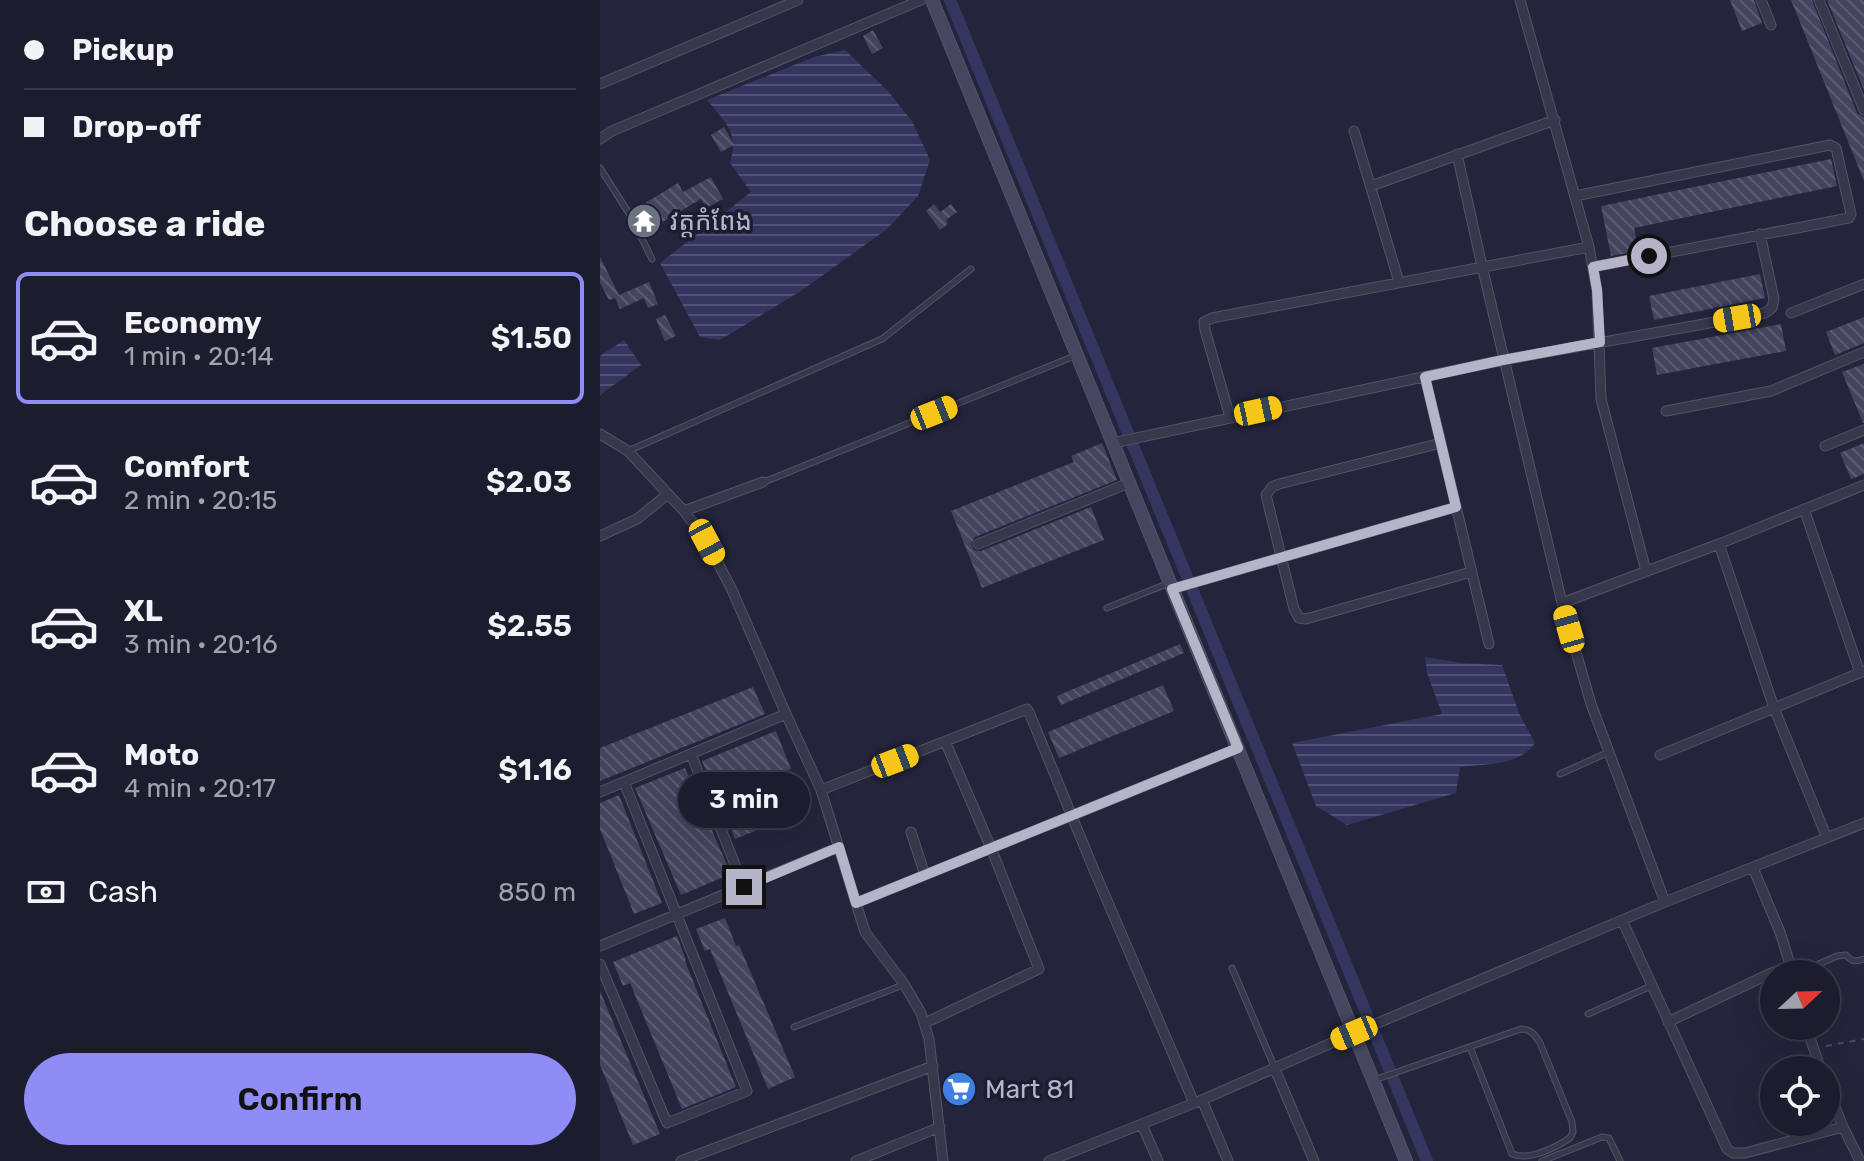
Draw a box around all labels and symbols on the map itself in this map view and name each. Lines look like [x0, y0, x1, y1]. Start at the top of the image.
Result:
temple icon: វត្តកំពែង [625, 202, 663, 240]
place label: វត្តកំពែង [670, 206, 752, 238]
route start [1631, 238, 1667, 274]
car [1711, 302, 1763, 334]
car [907, 393, 961, 433]
car [1232, 394, 1284, 428]
car [685, 515, 729, 569]
car [1551, 603, 1587, 655]
car [868, 741, 922, 781]
callout: 3 min [678, 771, 810, 827]
route end [726, 869, 762, 905]
north arrow [1760, 960, 1840, 1040]
car [1327, 1013, 1381, 1053]
supermarket icon: Mart 81 [940, 1070, 978, 1108]
place label: Mart 81 [985, 1074, 1074, 1105]

